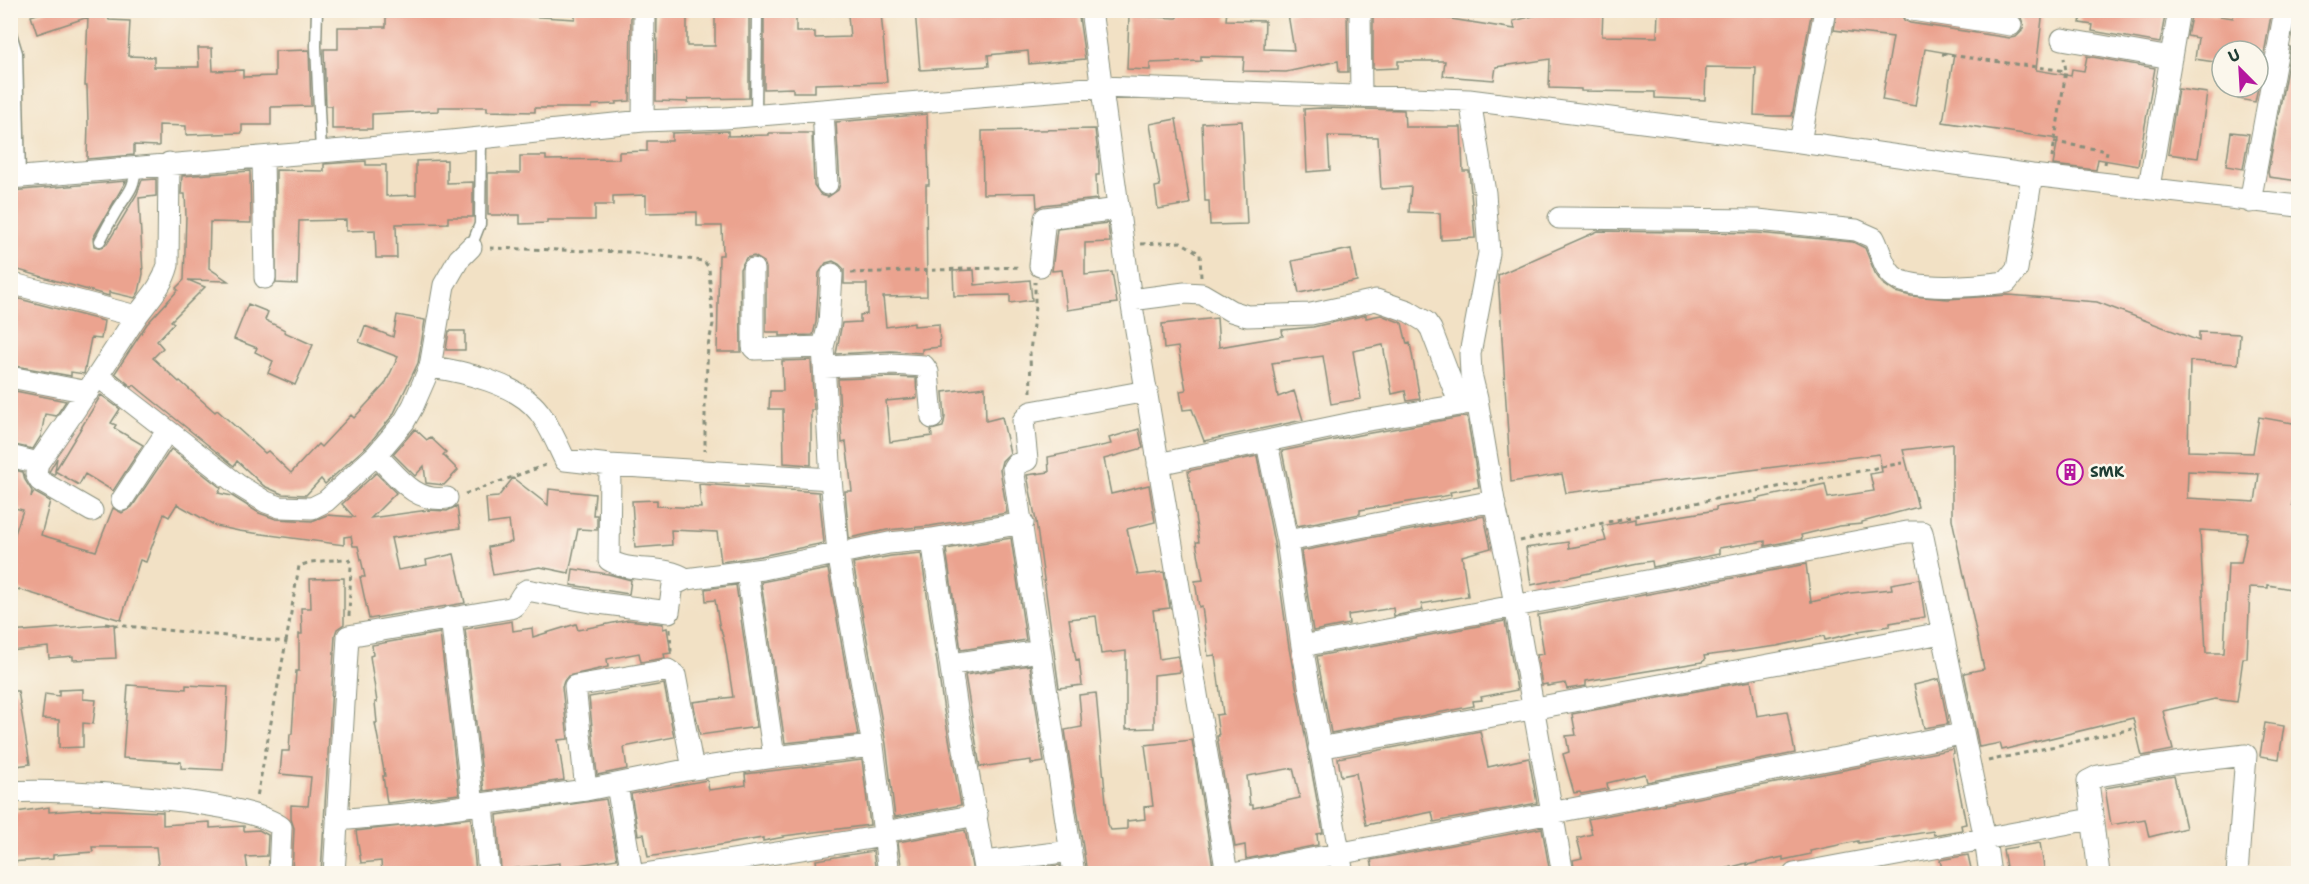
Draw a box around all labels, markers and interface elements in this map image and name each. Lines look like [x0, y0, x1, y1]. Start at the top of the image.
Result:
north arrow [2210, 39, 2270, 99]
text: U [2225, 44, 2243, 68]
building icon: SMK [2055, 457, 2085, 487]
place label: SMK [2090, 462, 2125, 482]

